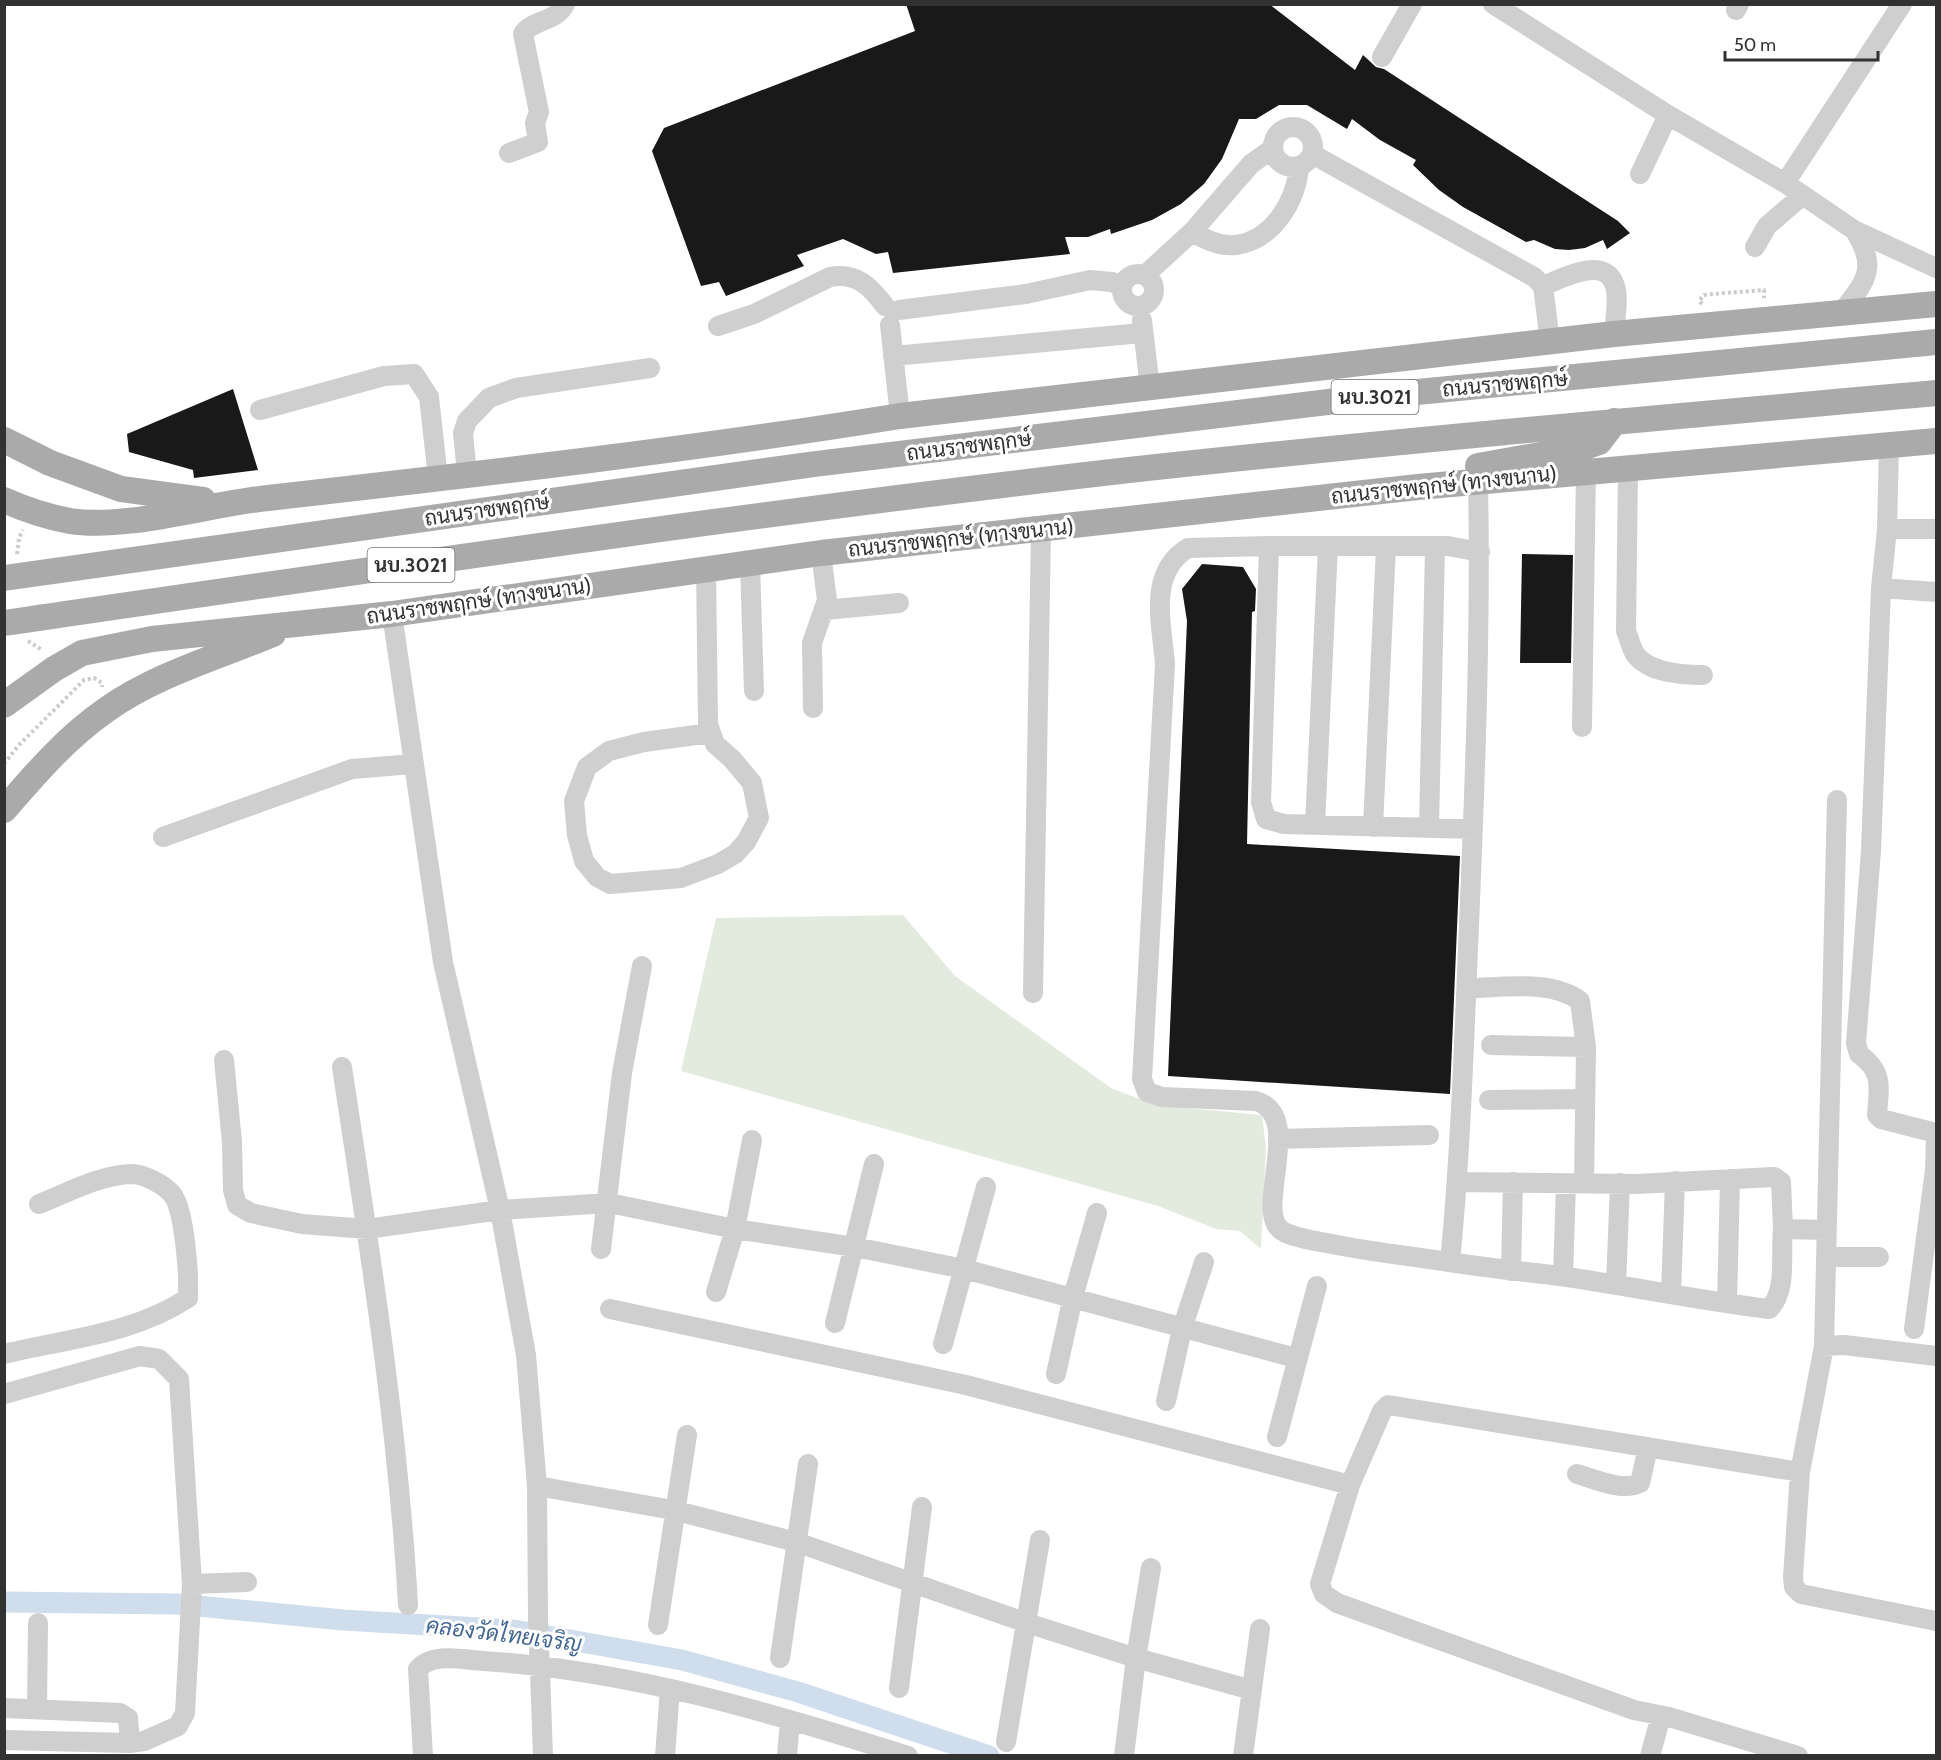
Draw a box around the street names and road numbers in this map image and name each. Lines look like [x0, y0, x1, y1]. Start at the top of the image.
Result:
street label: ถนนราชพฤกษ์ [1441, 365, 1569, 401]
road number: นบ.3021 [1332, 380, 1418, 414]
street label: ถนนราชพฤกษ์ [905, 424, 1034, 466]
street label: ถนนราชพฤกษ์ (ทางขนาน) [1330, 459, 1558, 509]
street label: ถนนราชพฤกษ์ [423, 487, 552, 531]
street label: ถนนราชพฤกษ์ (ทางขนาน) [847, 512, 1075, 562]
road number: นบ.3021 [368, 548, 454, 582]
street label: ถนนราชพฤกษ์ (ทางขนาน) [365, 571, 593, 629]

